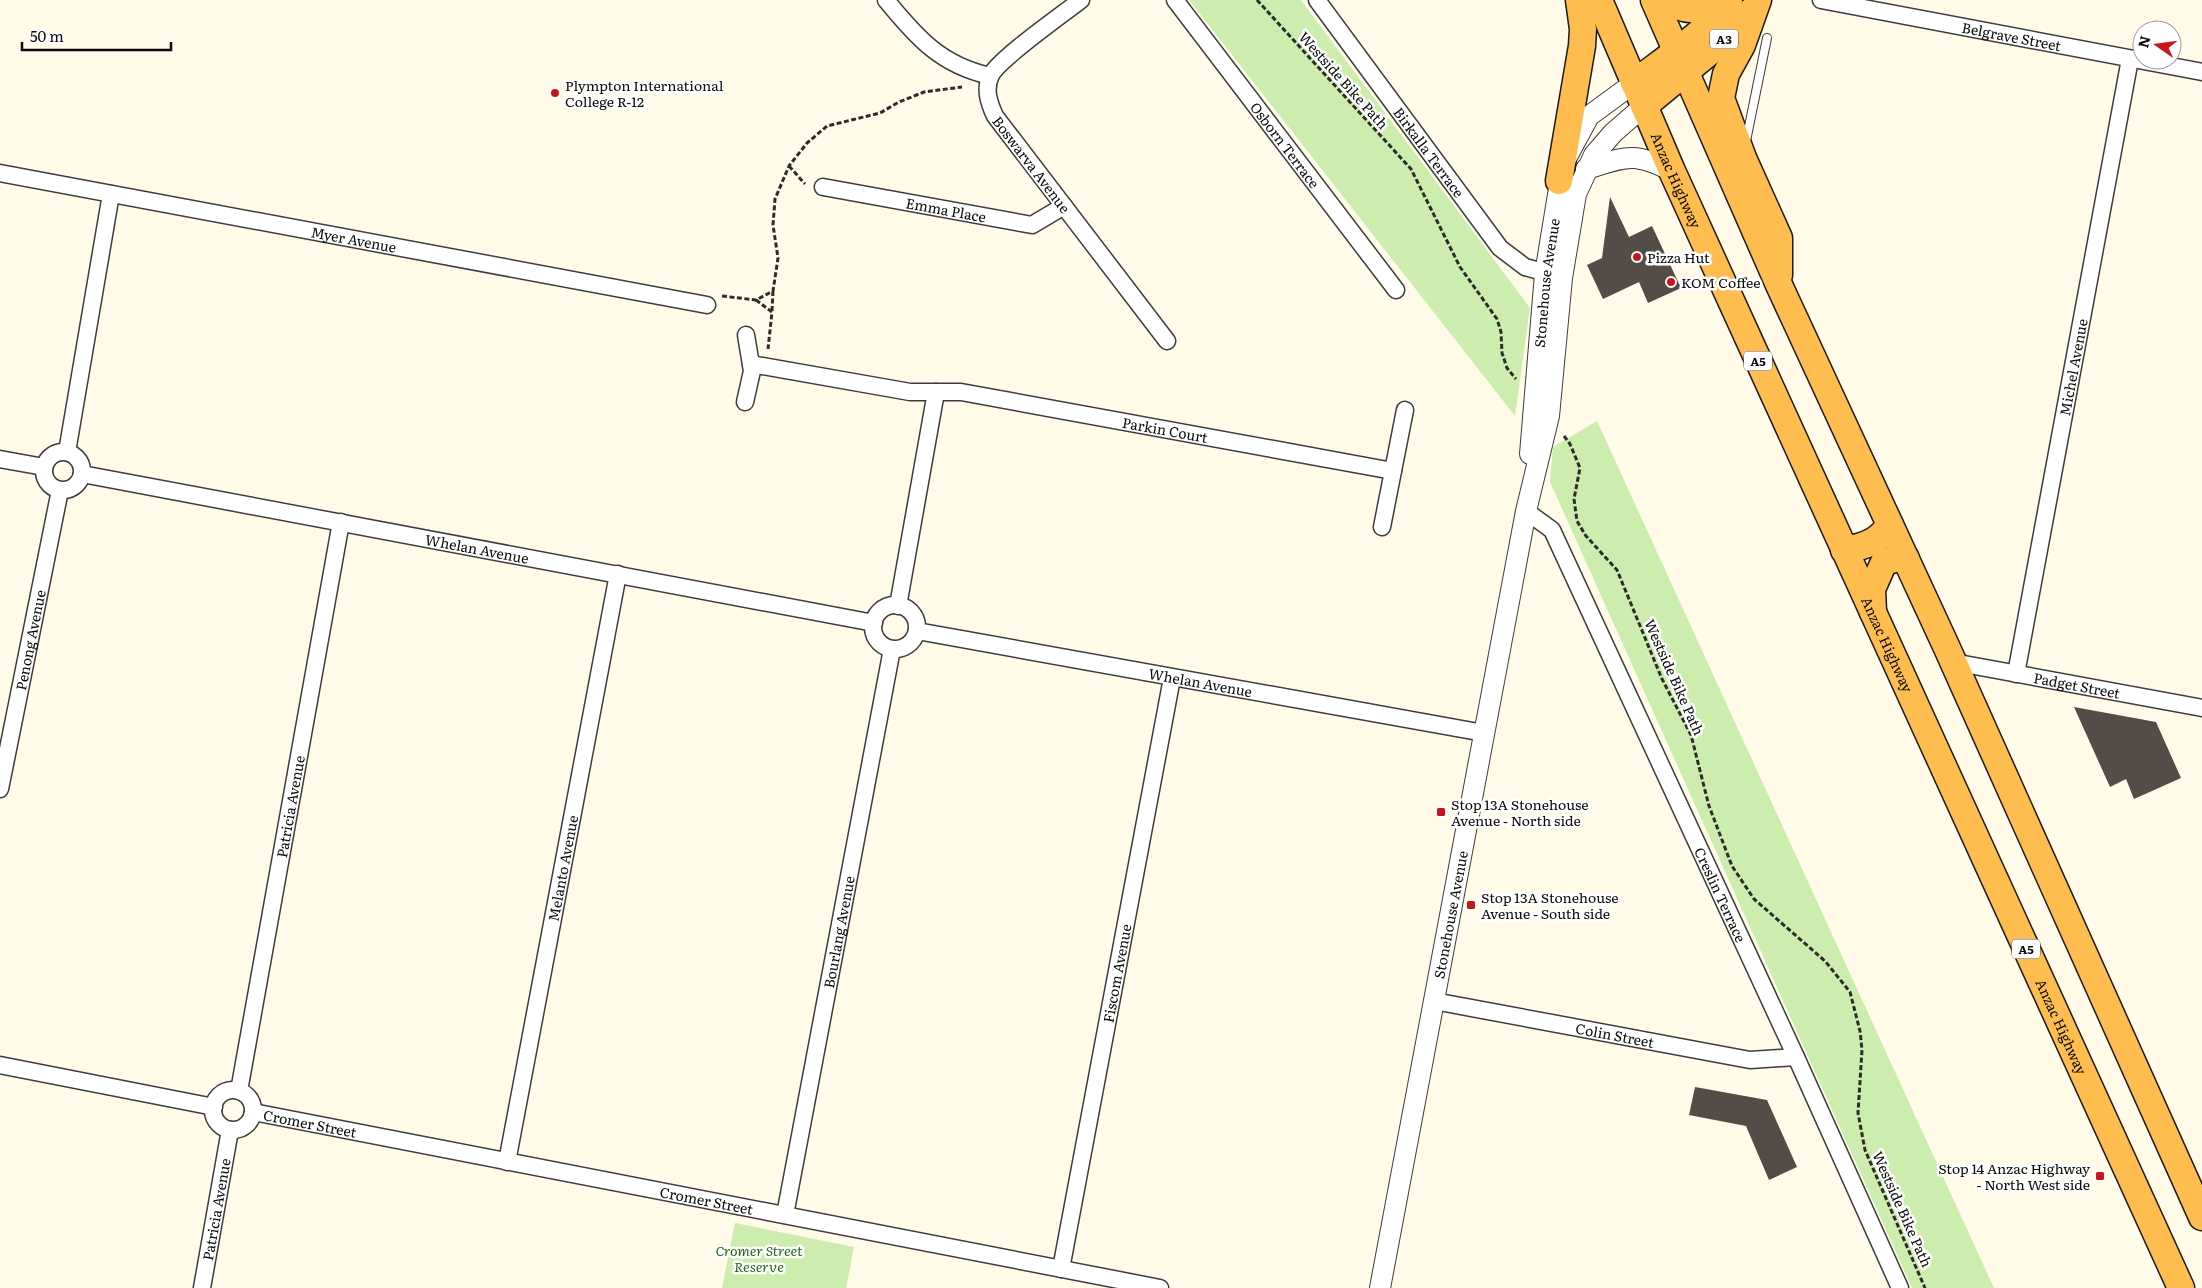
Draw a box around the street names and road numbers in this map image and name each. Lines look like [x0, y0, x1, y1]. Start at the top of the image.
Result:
street label: Belgrave Street [1960, 17, 2063, 55]
street label: Westside Bike Path [1295, 27, 1393, 133]
road number: A3 [1710, 30, 1738, 48]
street label: Osborn Terrace [1246, 98, 1325, 192]
street label: Birkalla Terrace [1389, 103, 1469, 201]
street label: Boswarva Avenue [988, 112, 1075, 217]
street label: Anzac Highway [1647, 129, 1707, 232]
street label: Emma Place [904, 192, 988, 226]
street label: Stonehouse Avenue [1529, 217, 1564, 348]
street label: Myer Avenue [310, 221, 398, 257]
street label: Michel Avenue [2054, 317, 2092, 417]
road number: A5 [1744, 352, 1772, 371]
street label: Parkin Court [1121, 412, 1210, 447]
street label: Whelan Avenue [424, 529, 530, 568]
street label: Penong Avenue [10, 588, 50, 692]
street label: Anzac Highway [1857, 593, 1918, 696]
street label: Westside Bike Path [1640, 616, 1710, 738]
street label: Whelan Avenue [1147, 663, 1254, 701]
street label: Padget Street [2032, 667, 2122, 703]
street label: Patricia Avenue [271, 754, 309, 859]
street label: Melanto Avenue [543, 813, 582, 923]
street label: Creslin Terrace [1690, 844, 1751, 945]
street label: Stonehouse Avenue [1428, 849, 1472, 980]
street label: Bourlang Avenue [818, 874, 859, 990]
street label: Fiscom Avenue [1097, 922, 1136, 1024]
road number: A5 [2012, 940, 2040, 959]
street label: Anzac Highway [2031, 975, 2093, 1078]
street label: Colin Street [1574, 1018, 1656, 1052]
street label: Cromer Street [262, 1104, 359, 1142]
street label: Westside Bike Path [1868, 1148, 1938, 1270]
street label: Patricia Avenue [197, 1157, 235, 1262]
street label: Cromer Street [658, 1181, 755, 1219]

